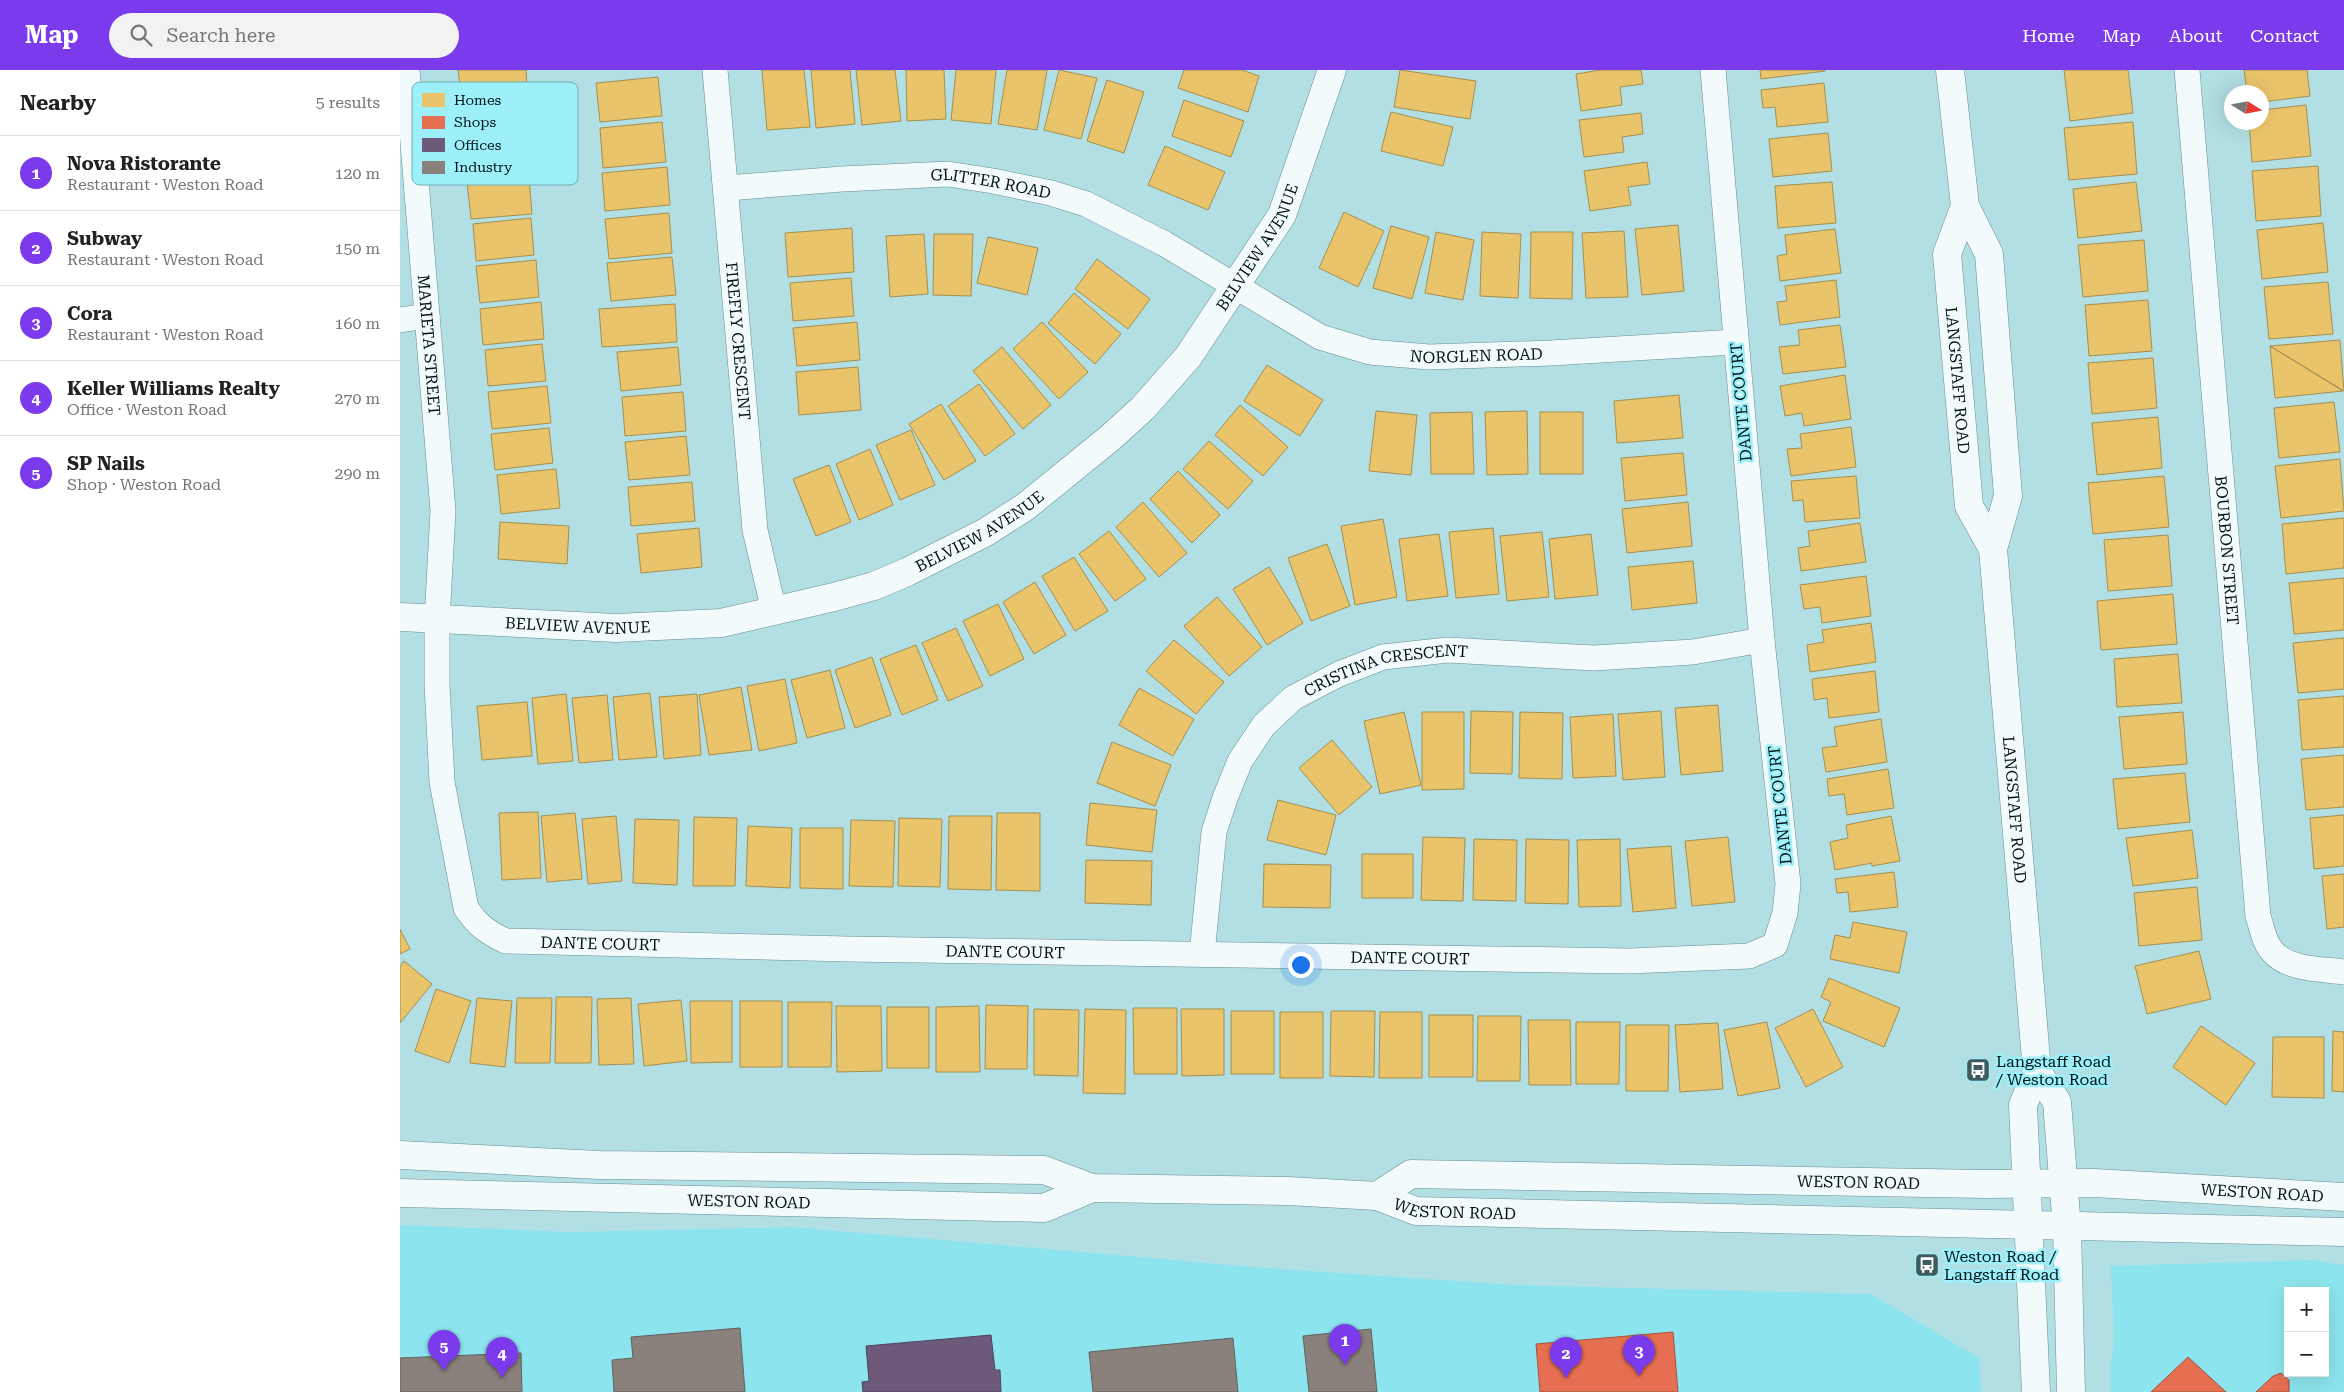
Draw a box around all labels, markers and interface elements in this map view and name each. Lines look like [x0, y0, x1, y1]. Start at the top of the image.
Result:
search box [109, 13, 459, 58]
text: Map [25, 21, 79, 49]
icon: search [127, 21, 155, 49]
text: Search here [167, 24, 275, 47]
text: Home [2022, 25, 2074, 46]
text: Map [2102, 25, 2141, 46]
text: About [2169, 25, 2222, 46]
text: Contact [2250, 25, 2319, 46]
legend [412, 82, 578, 185]
north arrow [2224, 85, 2269, 130]
text: Nearby [20, 91, 96, 115]
text: Homes [454, 92, 502, 108]
text: 5 results [316, 93, 380, 112]
text: Shops [454, 114, 497, 130]
text: Offices [454, 137, 502, 153]
text: Nova Ristorante [67, 152, 221, 175]
text: Industry [454, 159, 513, 175]
text: 1 [32, 164, 40, 183]
text: 120 m [334, 164, 380, 183]
street label: GLITTER ROAD [930, 164, 1053, 202]
text: Restaurant · Weston Road [67, 175, 264, 194]
street label: BELVIEW AVENUE [1212, 181, 1302, 314]
text: Subway [67, 227, 142, 250]
text: 2 [32, 239, 40, 258]
text: 150 m [334, 239, 380, 258]
text: Restaurant · Weston Road [67, 250, 264, 269]
street label: FIREFLY CRESCENT [722, 261, 755, 421]
street label: MARIETA STREET [414, 274, 445, 417]
text: Cora [67, 302, 112, 325]
street label: LANGSTAFF ROAD [1942, 306, 1974, 455]
text: 3 [32, 314, 40, 333]
text: 160 m [334, 314, 380, 333]
text: Restaurant · Weston Road [67, 325, 264, 344]
street label: DANTE COURT [1726, 341, 1756, 462]
street label: NORGLEN ROAD [1409, 344, 1543, 367]
text: Keller Williams Realty [67, 377, 280, 400]
text: 4 [32, 389, 40, 408]
text: 270 m [334, 389, 380, 408]
text: Office · Weston Road [67, 400, 227, 419]
text: SP Nails [67, 452, 145, 475]
text: 5 [32, 464, 40, 483]
text: 290 m [334, 464, 380, 483]
text: Shop · Weston Road [67, 475, 221, 494]
street label: BOURBON STREET [2212, 475, 2243, 626]
street label: BELVIEW AVENUE [912, 486, 1047, 576]
street label: BELVIEW AVENUE [505, 613, 651, 638]
street label: CRISTINA CRESCENT [1300, 640, 1469, 700]
street label: LANGSTAFF ROAD [1999, 735, 2031, 884]
street label: DANTE COURT [1764, 744, 1796, 865]
street label: DANTE COURT [540, 932, 661, 954]
street label: DANTE COURT [945, 941, 1065, 962]
street label: DANTE COURT [1350, 947, 1470, 968]
your location [1288, 952, 1314, 978]
place label: Langstaff Road / Weston Road [1995, 1052, 2111, 1089]
bus stop icon: Langstaff Road / Weston Road [1965, 1057, 1991, 1083]
street label: WESTON ROAD [1797, 1171, 1920, 1192]
street label: WESTON ROAD [2200, 1179, 2324, 1205]
street label: WESTON ROAD [687, 1190, 811, 1212]
street label: WESTON ROAD [1391, 1194, 1516, 1223]
place label: Weston Road / Langstaff Road [1944, 1247, 2059, 1284]
bus stop icon: Weston Road / Langstaff Road [1914, 1252, 1940, 1278]
map controls [2284, 1287, 2329, 1377]
button: + [2284, 1287, 2329, 1332]
pin: 1 [1329, 1324, 1361, 1365]
pin: 5 [428, 1330, 460, 1371]
button: − [2284, 1332, 2329, 1377]
pin: 3 [1623, 1335, 1655, 1376]
pin: 4 [486, 1337, 518, 1378]
pin: 2 [1550, 1337, 1582, 1378]

